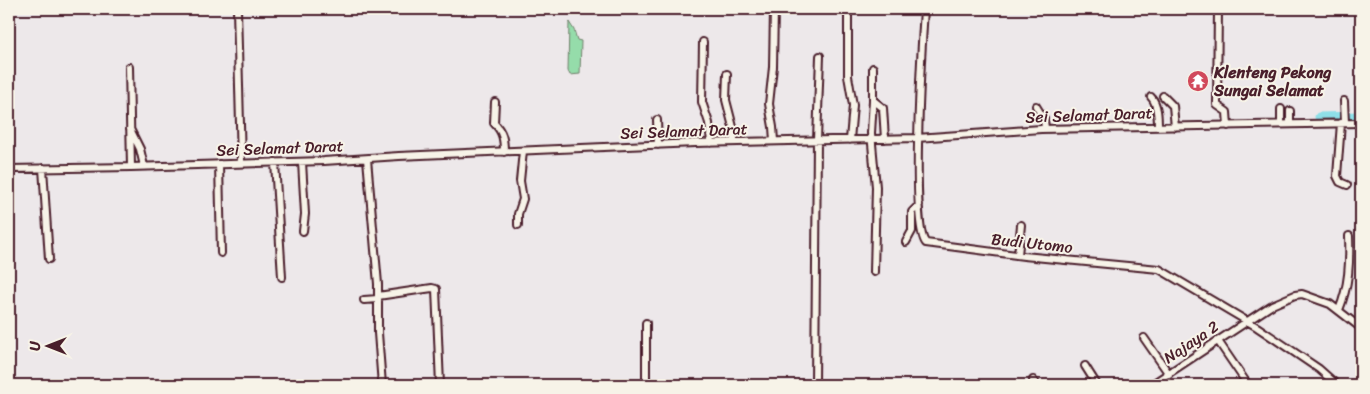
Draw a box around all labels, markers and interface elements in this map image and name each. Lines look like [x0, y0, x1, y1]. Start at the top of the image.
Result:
place label: Klenteng Pekong Sungai Selamat [1213, 58, 1332, 105]
temple icon: Klenteng Pekong Sungai Selamat [1186, 69, 1210, 93]
street label: Sei Selamat Darat [1025, 98, 1153, 132]
street label: Sei Selamat Darat [620, 114, 748, 148]
street label: Sei Selamat Darat [216, 131, 344, 165]
street label: Budi Utomo [990, 224, 1074, 262]
street label: Najaya 2 [1157, 313, 1225, 371]
north arrow [22, 322, 72, 372]
text: U [23, 341, 48, 351]

